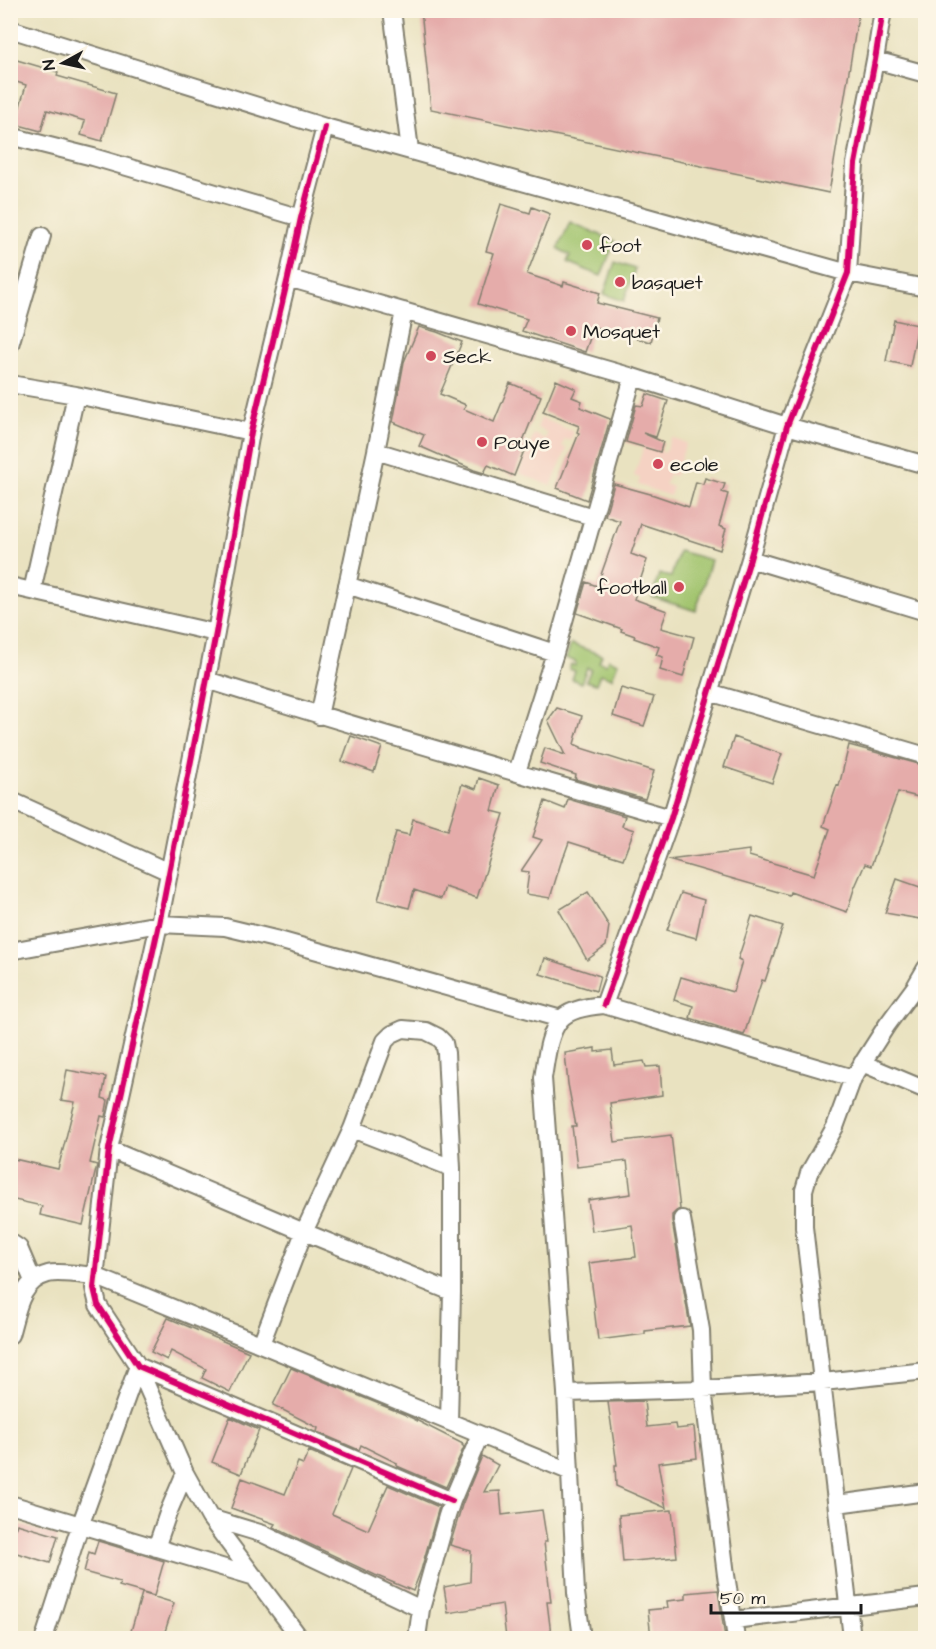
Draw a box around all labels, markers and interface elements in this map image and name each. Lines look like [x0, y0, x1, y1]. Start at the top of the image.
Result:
north arrow [33, 33, 93, 93]
text: N [38, 58, 61, 71]
place label: foot [599, 232, 641, 260]
marker: foot [580, 238, 594, 252]
place label: basquet [632, 269, 703, 297]
marker: basquet [613, 275, 627, 289]
place label: Mosquet [583, 318, 660, 346]
marker: Mosquet [564, 324, 578, 338]
place label: Seck [443, 343, 492, 371]
marker: Seck [424, 349, 438, 363]
place label: Pouye [494, 429, 550, 458]
marker: Pouye [475, 435, 489, 449]
place label: ecole [670, 451, 719, 479]
marker: ecole [651, 457, 665, 471]
place label: football [597, 574, 667, 602]
marker: football [672, 580, 686, 594]
scale bar [711, 1577, 861, 1615]
text: 50 m [720, 1586, 765, 1611]

